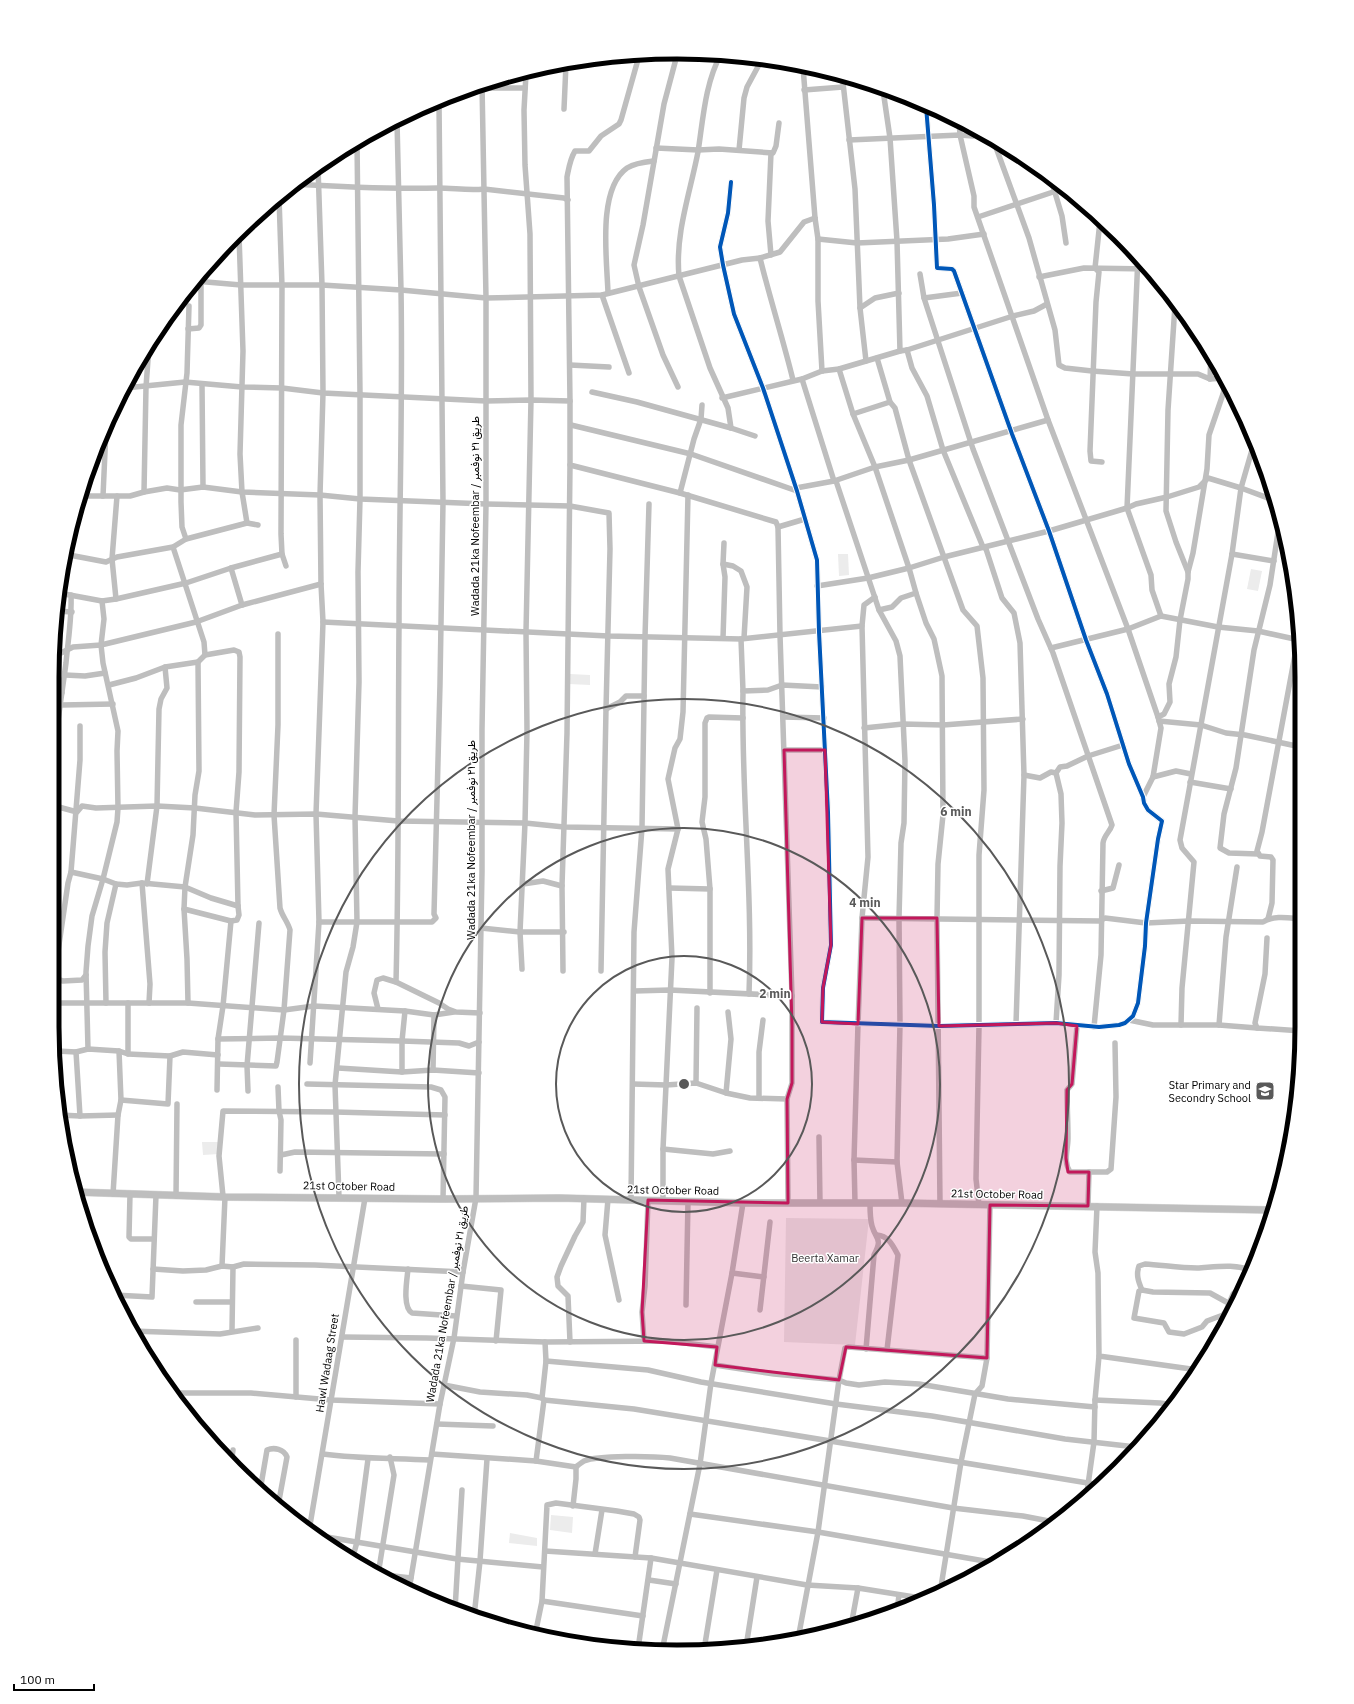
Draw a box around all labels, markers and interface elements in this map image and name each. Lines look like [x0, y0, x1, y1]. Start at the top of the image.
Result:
street label: Wadada 21ka Nofeembar / طريق ٢١ نوفمبر [468, 416, 482, 616]
street label: Wadada 21ka Nofeembar / طريق ٢١ نوفمبر [464, 740, 478, 940]
text: 6 min [940, 804, 972, 819]
text: 4 min [849, 895, 881, 910]
text: 2 min [759, 986, 791, 1001]
centre of rings [677, 1077, 691, 1091]
place label: Star Primary and Secondry School [1169, 1078, 1251, 1105]
school or university icon: Star Primary and Secondry School [1254, 1080, 1276, 1102]
street label: 21st October Road [303, 1178, 395, 1194]
street label: 21st October Road [627, 1182, 719, 1198]
street label: 21st October Road [951, 1186, 1043, 1202]
street label: Wadada 21ka Nofeembar / طريق ٢١ نوفمبر [423, 1204, 471, 1404]
park label: Beerta Xamar [791, 1251, 859, 1265]
street label: Hawl Wadaag Street [312, 1312, 342, 1413]
scale bar [14, 1666, 94, 1692]
text: 100 m [20, 1672, 55, 1687]

